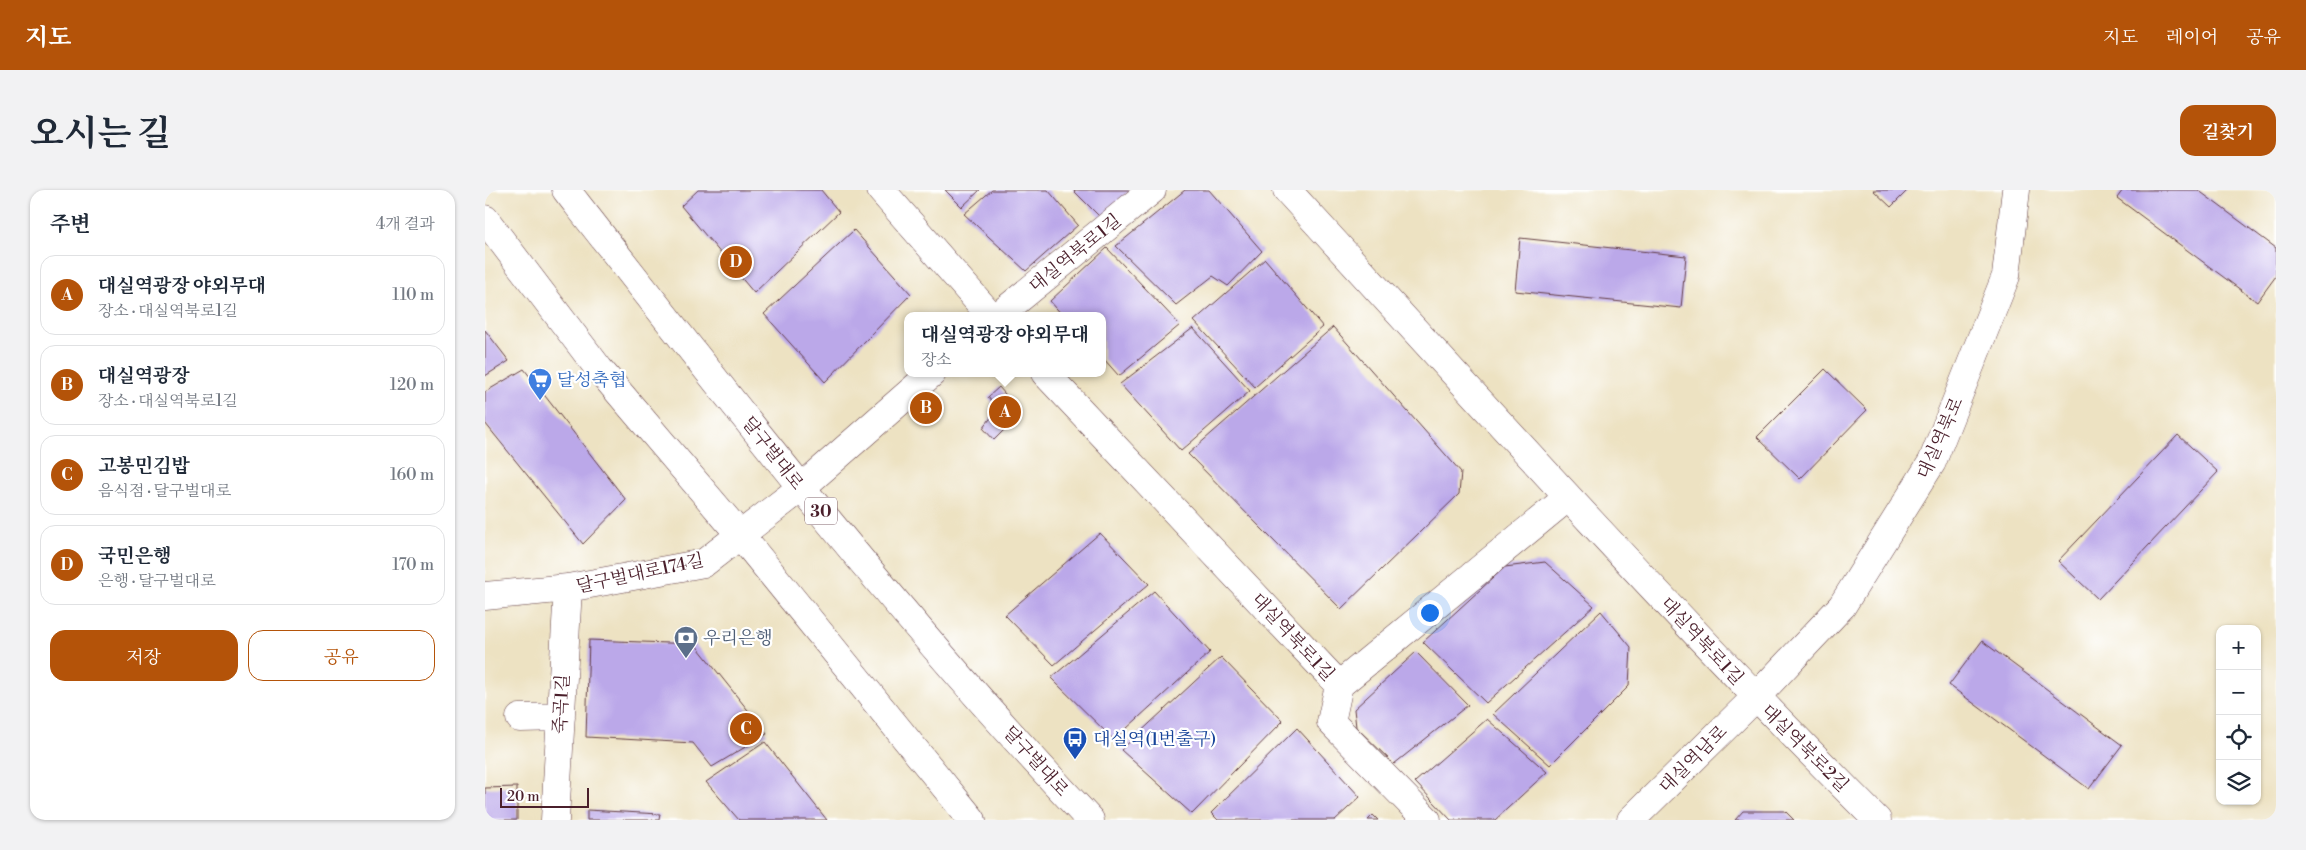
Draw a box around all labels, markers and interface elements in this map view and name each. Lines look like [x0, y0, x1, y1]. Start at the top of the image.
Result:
text: 지도 [25, 23, 71, 53]
text: 지도 [2103, 26, 2138, 49]
text: 레이어 [2166, 26, 2218, 49]
text: 공유 [2246, 26, 2281, 49]
button: 길찾기 [2180, 105, 2276, 156]
text: 오시는 길 [30, 113, 171, 156]
street label: 대실역북로1길 [1025, 209, 1126, 298]
text: 주변 [50, 212, 91, 238]
text: 4개 결과 [376, 214, 435, 234]
pin: D [720, 243, 752, 281]
text: 대실역광장 야외무대 [98, 274, 266, 298]
text: A [61, 285, 73, 305]
text: 110 m [392, 285, 434, 305]
text: 장소 · 대실역북로1길 [98, 301, 238, 321]
popup [904, 312, 1106, 377]
text: 대실역광장 야외무대 [921, 323, 1089, 347]
text: 장소 [921, 350, 952, 370]
text: 대실역광장 [98, 364, 190, 388]
supermarket icon: 달성축협 [527, 367, 553, 401]
place label: 달성축협 [557, 369, 627, 392]
text: B [61, 375, 73, 395]
text: 120 m [390, 375, 434, 395]
pin: B [910, 389, 942, 427]
text: 장소 · 대실역북로1길 [98, 391, 238, 411]
pin: A [989, 393, 1021, 431]
street label: 대실역북로 [1912, 394, 1969, 483]
street label: 달구벌대로 [737, 412, 808, 495]
text: 고봉민김밥 [98, 454, 190, 478]
text: C [61, 465, 73, 485]
text: 160 m [390, 465, 434, 485]
text: 음식점 · 달구벌대로 [98, 481, 231, 501]
road number: 30 [805, 498, 837, 524]
text: 국민은행 [98, 544, 171, 568]
street label: 달구벌대로174길 [574, 549, 706, 598]
text: D [61, 555, 73, 575]
text: 170 m [392, 555, 434, 575]
text: 은행 · 달구벌대로 [98, 571, 215, 591]
street label: 대실역북로1길 [1246, 589, 1339, 686]
street label: 대실역북로1길 [1655, 593, 1748, 690]
your location [1417, 600, 1443, 626]
bank icon: 우리은행 [673, 625, 699, 659]
map controls [2216, 625, 2261, 805]
button: + [2216, 625, 2261, 670]
place label: 우리은행 [703, 627, 773, 650]
button: 저장 [50, 630, 238, 681]
button: 공유 [248, 630, 435, 681]
button: − [2216, 670, 2261, 715]
street label: 죽곡1길 [548, 674, 575, 735]
street label: 대실역북로2길 [1756, 700, 1853, 797]
pin: C [730, 710, 762, 748]
button: locate [2216, 715, 2261, 760]
street label: 대실역남로 [1654, 720, 1732, 798]
street label: 달구벌대로 [998, 721, 1073, 801]
bus stop icon: 대실역(1번출구) [1062, 726, 1088, 760]
place label: 대실역(1번출구) [1093, 728, 1216, 751]
button: layers [2216, 760, 2261, 805]
scale bar [500, 785, 589, 808]
text: 20 m [507, 788, 539, 806]

